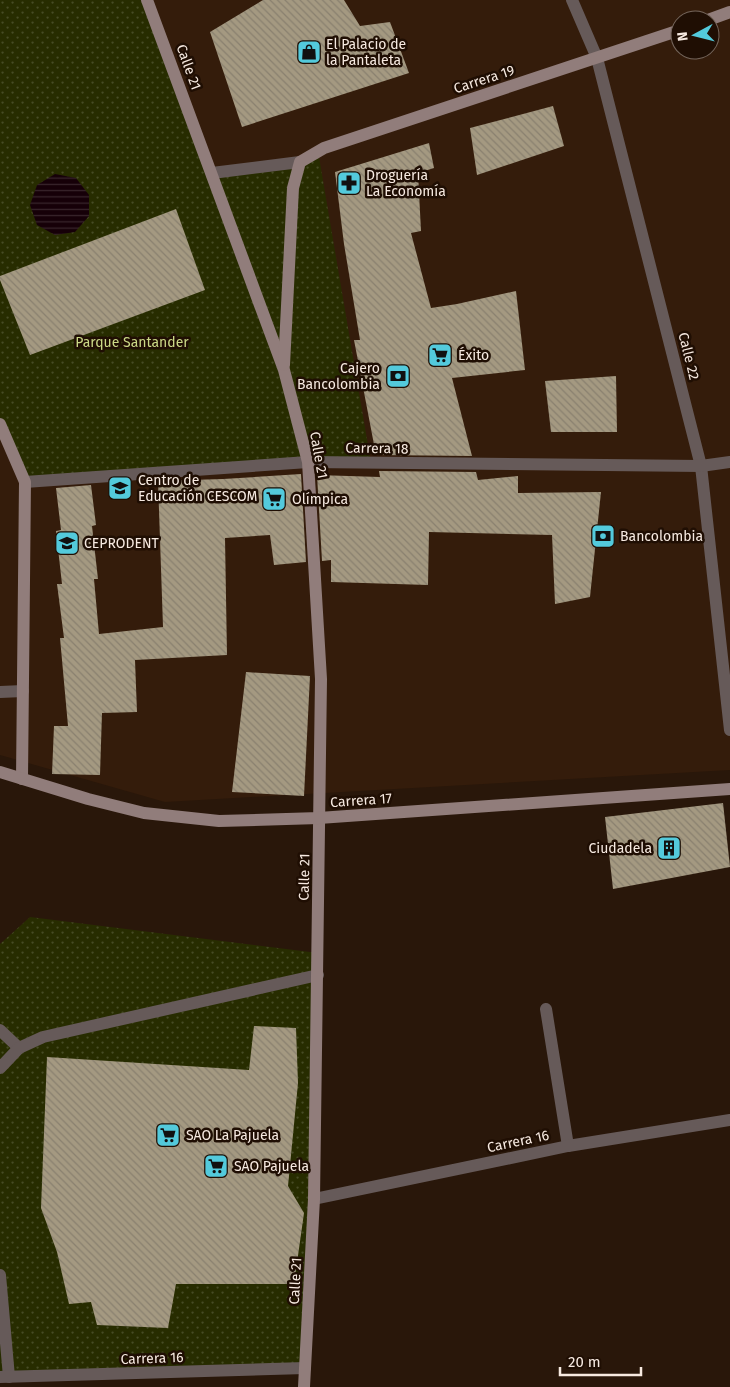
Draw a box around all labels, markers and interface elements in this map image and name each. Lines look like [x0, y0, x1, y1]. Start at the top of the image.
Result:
north arrow [670, 10, 720, 60]
text: N [674, 31, 692, 42]
place label: El Palacio de la Pantaleta [326, 36, 406, 69]
shop icon: El Palacio de la Pantaleta [296, 39, 322, 65]
street label: Calle 21 [172, 42, 205, 92]
street label: Carrera 19 [452, 62, 517, 97]
place label: Droguería La Economía [366, 167, 446, 200]
pharmacy icon: Droguería La Economía [336, 170, 362, 196]
street label: Calle 22 [674, 331, 703, 382]
park label: Parque Santander [75, 334, 189, 351]
supermarket icon: Éxito [427, 342, 453, 368]
place label: Éxito [458, 346, 489, 364]
place label: Cajero Bancolombia [297, 360, 380, 393]
bank icon: Cajero Bancolombia [385, 363, 411, 389]
street label: Calle 21 [306, 430, 331, 480]
street label: Carrera 18 [345, 439, 409, 458]
place label: Centro de Educación CESCOM [138, 472, 258, 505]
school or university icon: Centro de Educación CESCOM [107, 475, 133, 501]
supermarket icon: Olímpica [261, 486, 287, 512]
place label: Olímpica [292, 491, 348, 508]
bank icon: Bancolombia [590, 523, 616, 549]
place label: Bancolombia [620, 528, 703, 545]
school or university icon: CEPRODENT [54, 530, 80, 556]
place label: CEPRODENT [84, 535, 160, 552]
street label: Carrera 17 [330, 790, 392, 811]
building icon: Ciudadela [656, 835, 682, 861]
place label: Ciudadela [588, 840, 652, 857]
street label: Calle 21 [296, 853, 313, 901]
supermarket icon: SAO La Pajuela [155, 1122, 181, 1148]
place label: SAO La Pajuela [186, 1127, 279, 1144]
street label: Carrera 16 [485, 1127, 551, 1156]
supermarket icon: SAO Pajuela [203, 1153, 229, 1179]
place label: SAO Pajuela [234, 1158, 309, 1175]
street label: Calle 21 [286, 1257, 305, 1305]
scale bar [560, 1344, 641, 1376]
street label: Carrera 16 [120, 1349, 184, 1368]
text: 20 m [568, 1353, 601, 1371]

